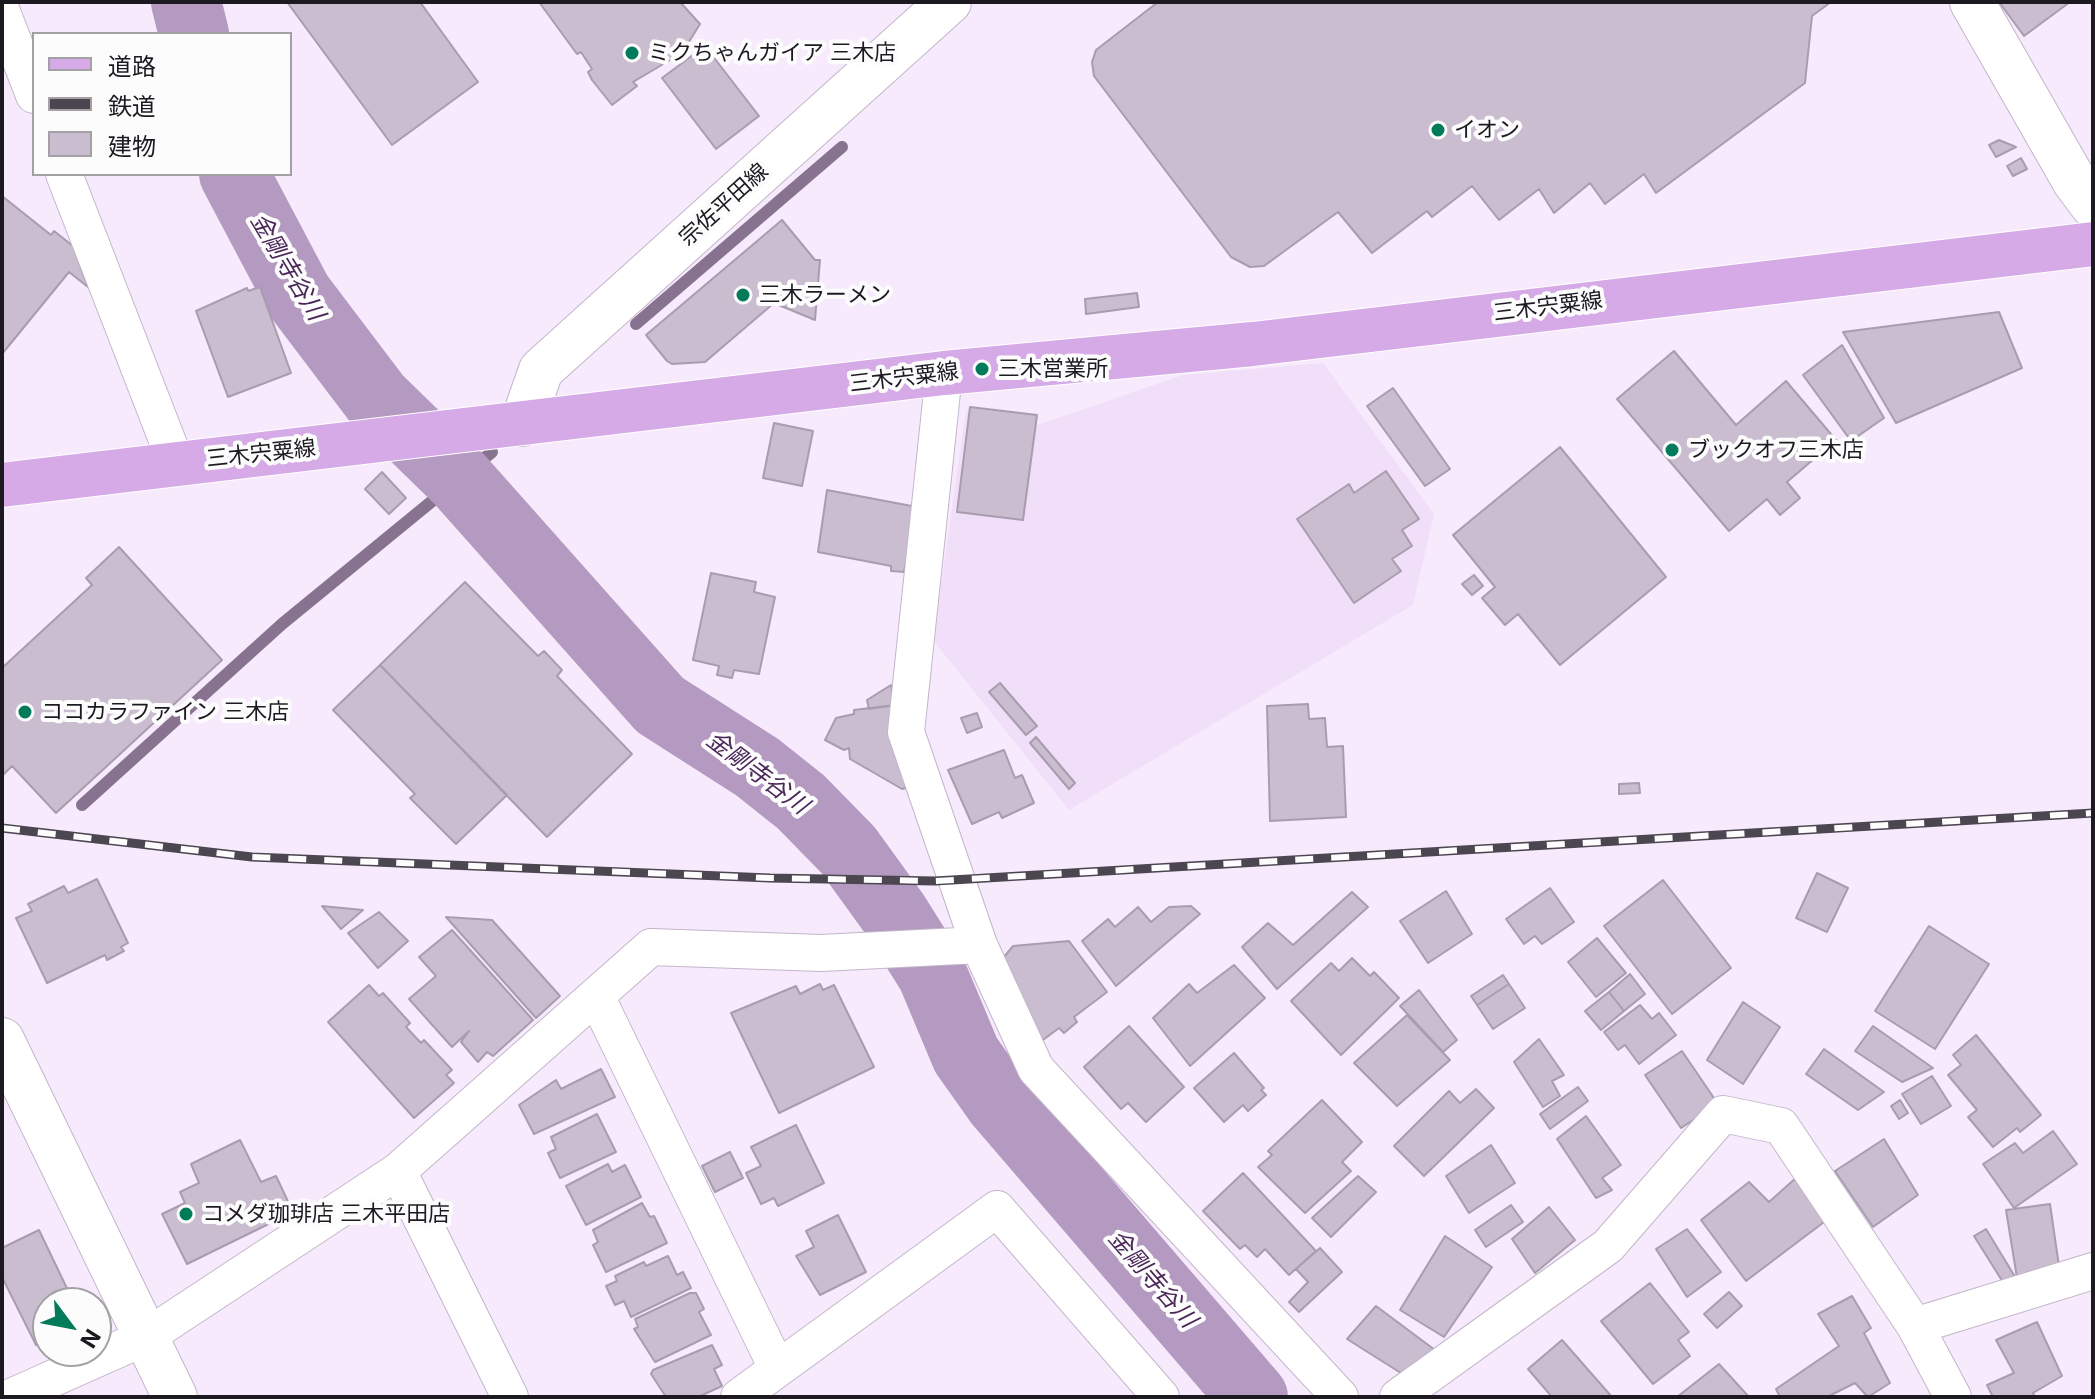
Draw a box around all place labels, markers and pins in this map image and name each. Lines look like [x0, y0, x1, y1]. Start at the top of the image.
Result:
place label: ミクちゃんガイア 三木店 [648, 40, 896, 66]
marker: ミクちゃんガイア 三木店 [623, 44, 641, 62]
place label: イオン [1454, 117, 1520, 143]
marker: イオン [1429, 121, 1447, 139]
place label: 三木ラーメン [759, 282, 891, 308]
marker: 三木ラーメン [734, 286, 752, 304]
place label: 三木営業所 [998, 356, 1108, 382]
marker: 三木営業所 [973, 360, 991, 378]
place label: ブックオフ三木店 [1688, 437, 1864, 463]
marker: ブックオフ三木店 [1663, 441, 1681, 459]
place label: ココカラファイン 三木店 [41, 699, 289, 725]
marker: ココカラファイン 三木店 [16, 703, 34, 721]
place label: コメダ珈琲店 三木平田店 [202, 1201, 450, 1227]
marker: コメダ珈琲店 三木平田店 [177, 1205, 195, 1223]

